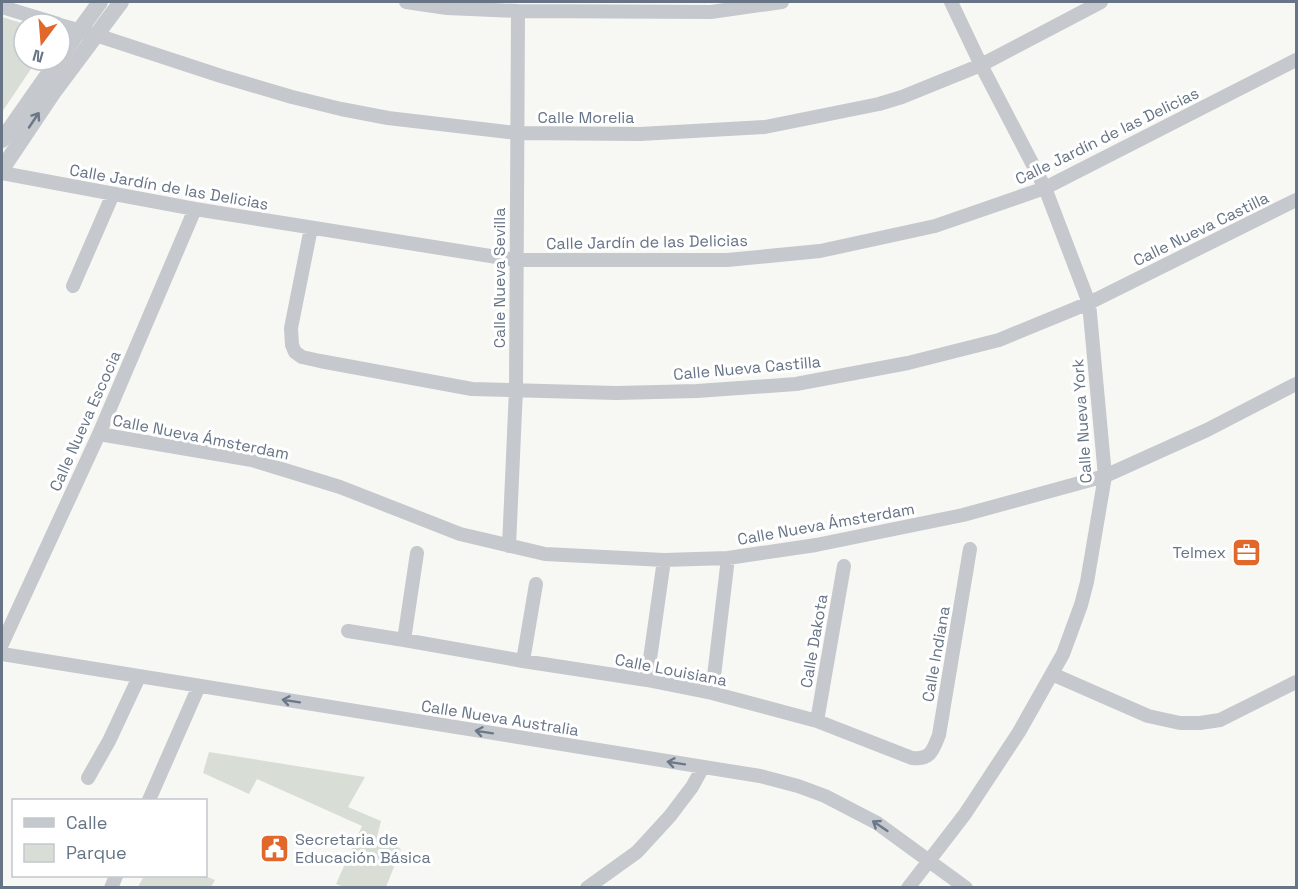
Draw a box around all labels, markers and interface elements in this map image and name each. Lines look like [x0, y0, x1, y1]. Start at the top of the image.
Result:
north arrow [12, 12, 72, 72]
text: N [30, 44, 46, 68]
street label: Calle Jardín de las Delicias [1012, 82, 1202, 190]
street label: Calle Morelia [538, 107, 634, 128]
one-way arrow [28, 113, 40, 129]
street label: Calle Jardín de las Delicias [68, 159, 270, 215]
street label: Calle Nueva Castilla [1130, 187, 1272, 271]
street label: Calle Nueva Sevilla [489, 208, 510, 348]
street label: Calle Jardín de las Delicias [546, 230, 748, 254]
street label: Calle Nueva Escocia [45, 347, 125, 495]
street label: Calle Nueva Castilla [672, 351, 822, 385]
street label: Calle Nueva York [1067, 358, 1097, 484]
street label: Calle Nueva Ámsterdam [111, 410, 291, 464]
street label: Calle Nueva Ámsterdam [736, 498, 916, 550]
office icon: Telmex [1231, 536, 1263, 568]
place label: Telmex [1173, 542, 1226, 563]
street label: Calle Dakota [795, 592, 833, 690]
street label: Calle Indiana [917, 604, 955, 704]
street label: Calle Louisiana [613, 649, 729, 691]
one-way arrow [282, 695, 301, 706]
street label: Calle Nueva Australia [420, 695, 580, 741]
one-way arrow [474, 726, 494, 737]
one-way arrow [667, 757, 686, 768]
legend [12, 799, 207, 877]
text: Calle [66, 811, 107, 834]
one-way arrow [872, 820, 889, 832]
place label: Secretaria de Educación Básica [295, 829, 431, 868]
public building icon: Secretaria de Educación Básica [258, 832, 290, 864]
text: Parque [66, 841, 127, 864]

